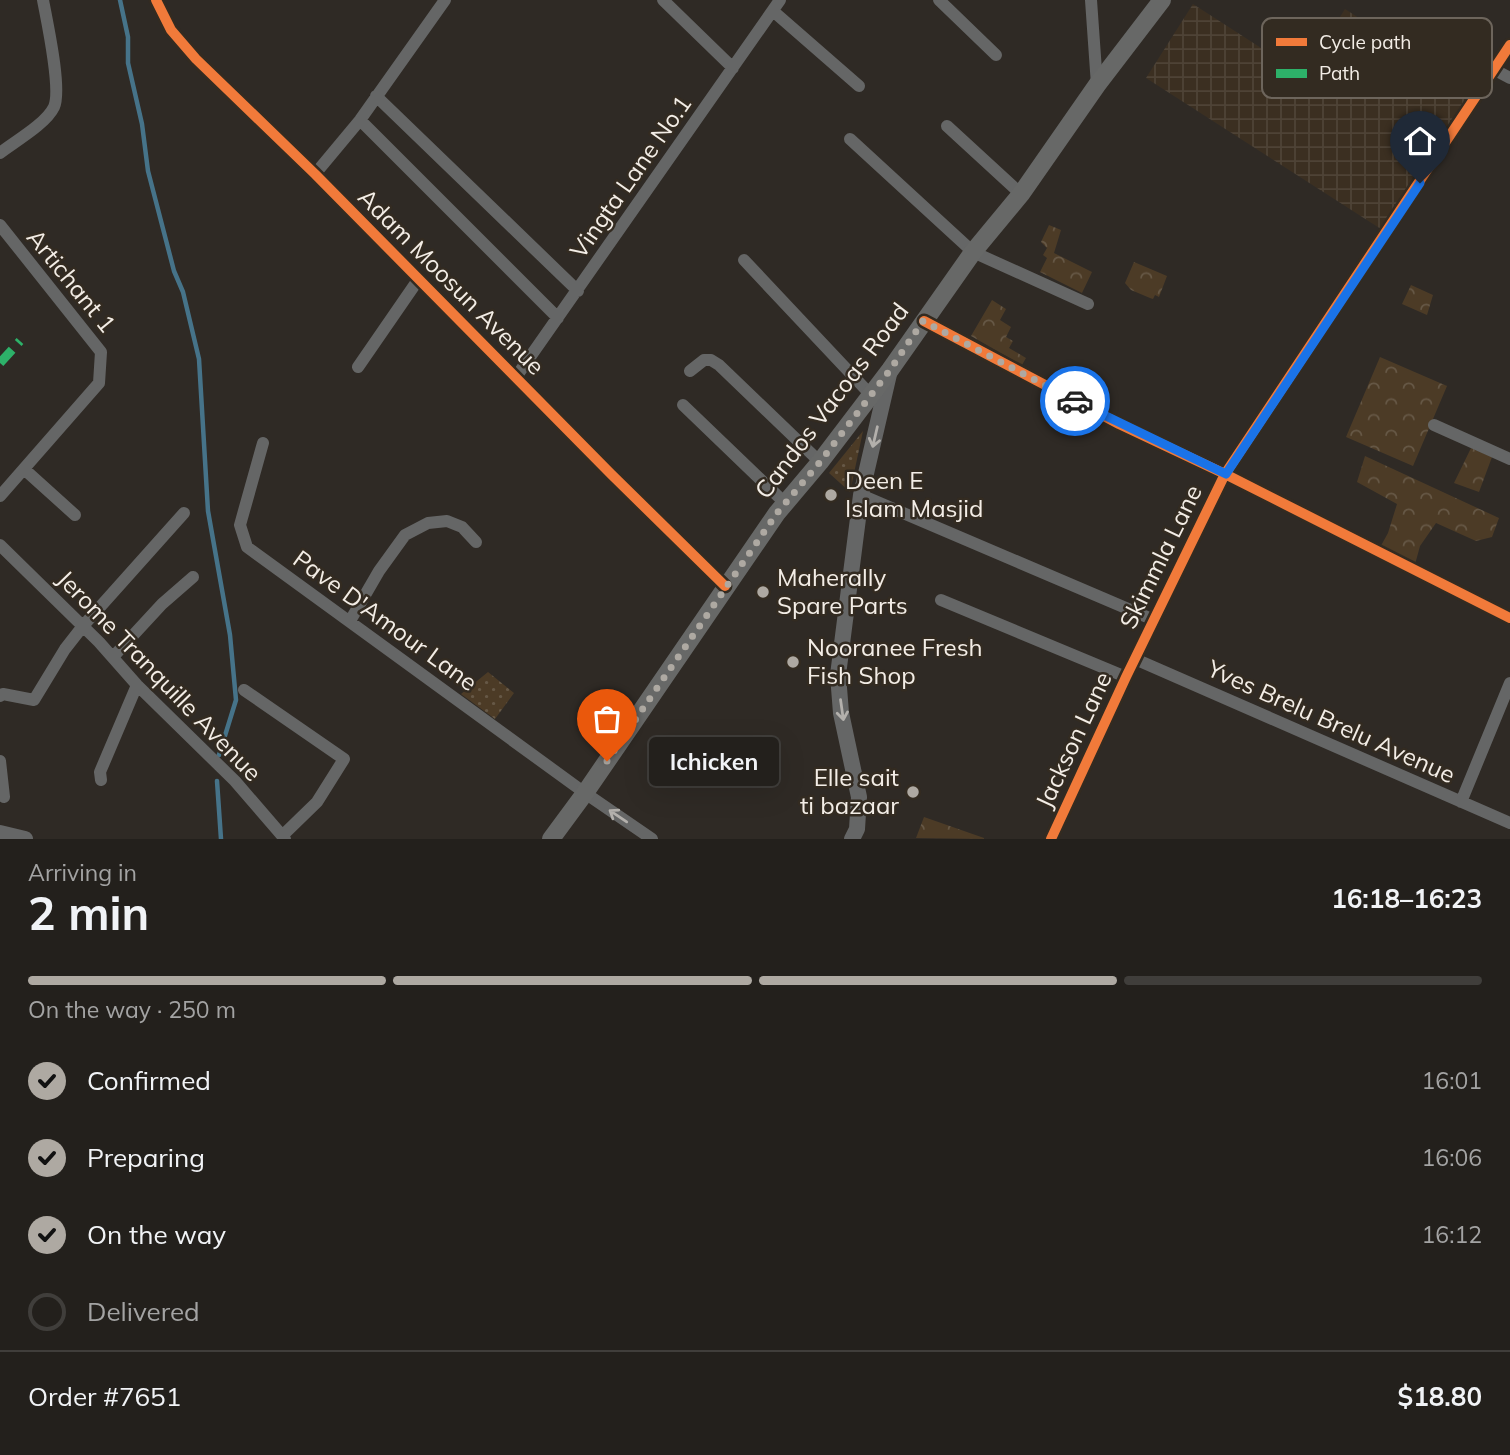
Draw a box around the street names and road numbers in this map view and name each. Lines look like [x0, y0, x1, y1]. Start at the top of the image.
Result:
street label: Vingta Lane No.1 [563, 89, 698, 264]
street label: Adam Moosun Avenue [352, 182, 551, 381]
street label: Artichant 1 [21, 223, 123, 338]
street label: Candos Vacoas Road [748, 297, 915, 504]
street label: Skimmla Lane [1112, 480, 1208, 633]
street label: Pave D'Amour Lane [288, 543, 484, 697]
street label: Jerome Tranquille Avenue [51, 564, 268, 787]
street label: Yves Brelu Brelu Avenue [1202, 653, 1460, 789]
street label: Jackson Lane [1028, 667, 1118, 812]

